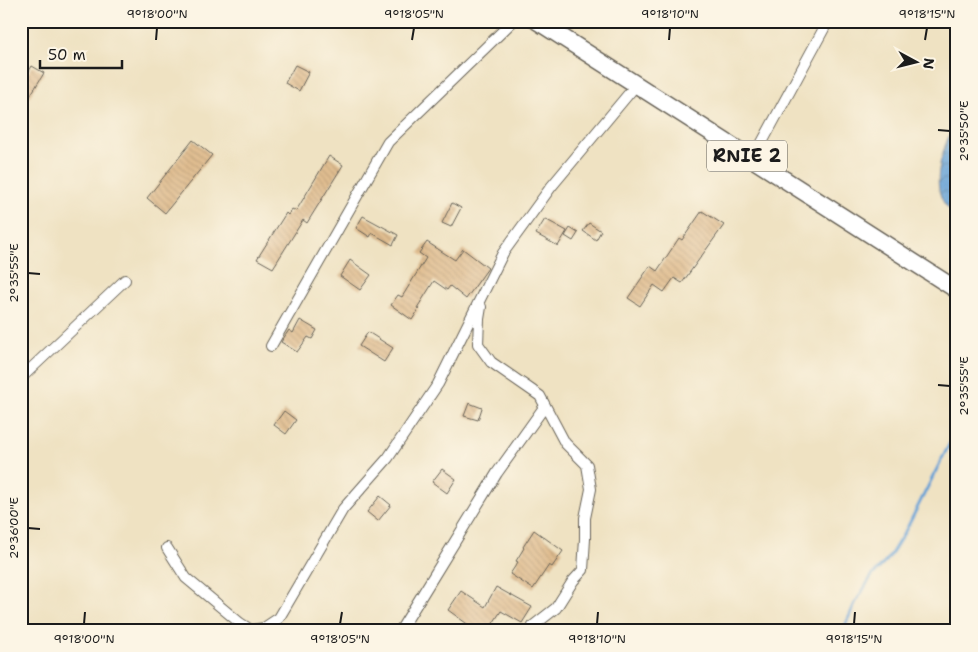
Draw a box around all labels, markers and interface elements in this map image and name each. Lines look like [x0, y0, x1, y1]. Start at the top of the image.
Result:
text: 9°18'00"N [126, 6, 188, 22]
text: 9°18'05"N [384, 6, 444, 22]
text: 9°18'10"N [641, 6, 699, 22]
text: 9°18'15"N [899, 6, 955, 22]
scale bar [40, 38, 122, 70]
north arrow [890, 38, 940, 88]
text: 50 m [48, 45, 86, 65]
text: N [919, 57, 939, 70]
text: 2°35'50"E [956, 100, 972, 162]
road number: RNIE 2 [707, 140, 787, 172]
text: 2°35'55"E [6, 243, 22, 303]
text: 2°35'55"E [956, 356, 972, 416]
text: 2°36'00"E [6, 497, 22, 559]
text: 9°18'00"N [53, 631, 115, 647]
text: 9°18'05"N [310, 631, 370, 647]
text: 9°18'10"N [568, 631, 626, 647]
text: 9°18'15"N [826, 631, 882, 647]

